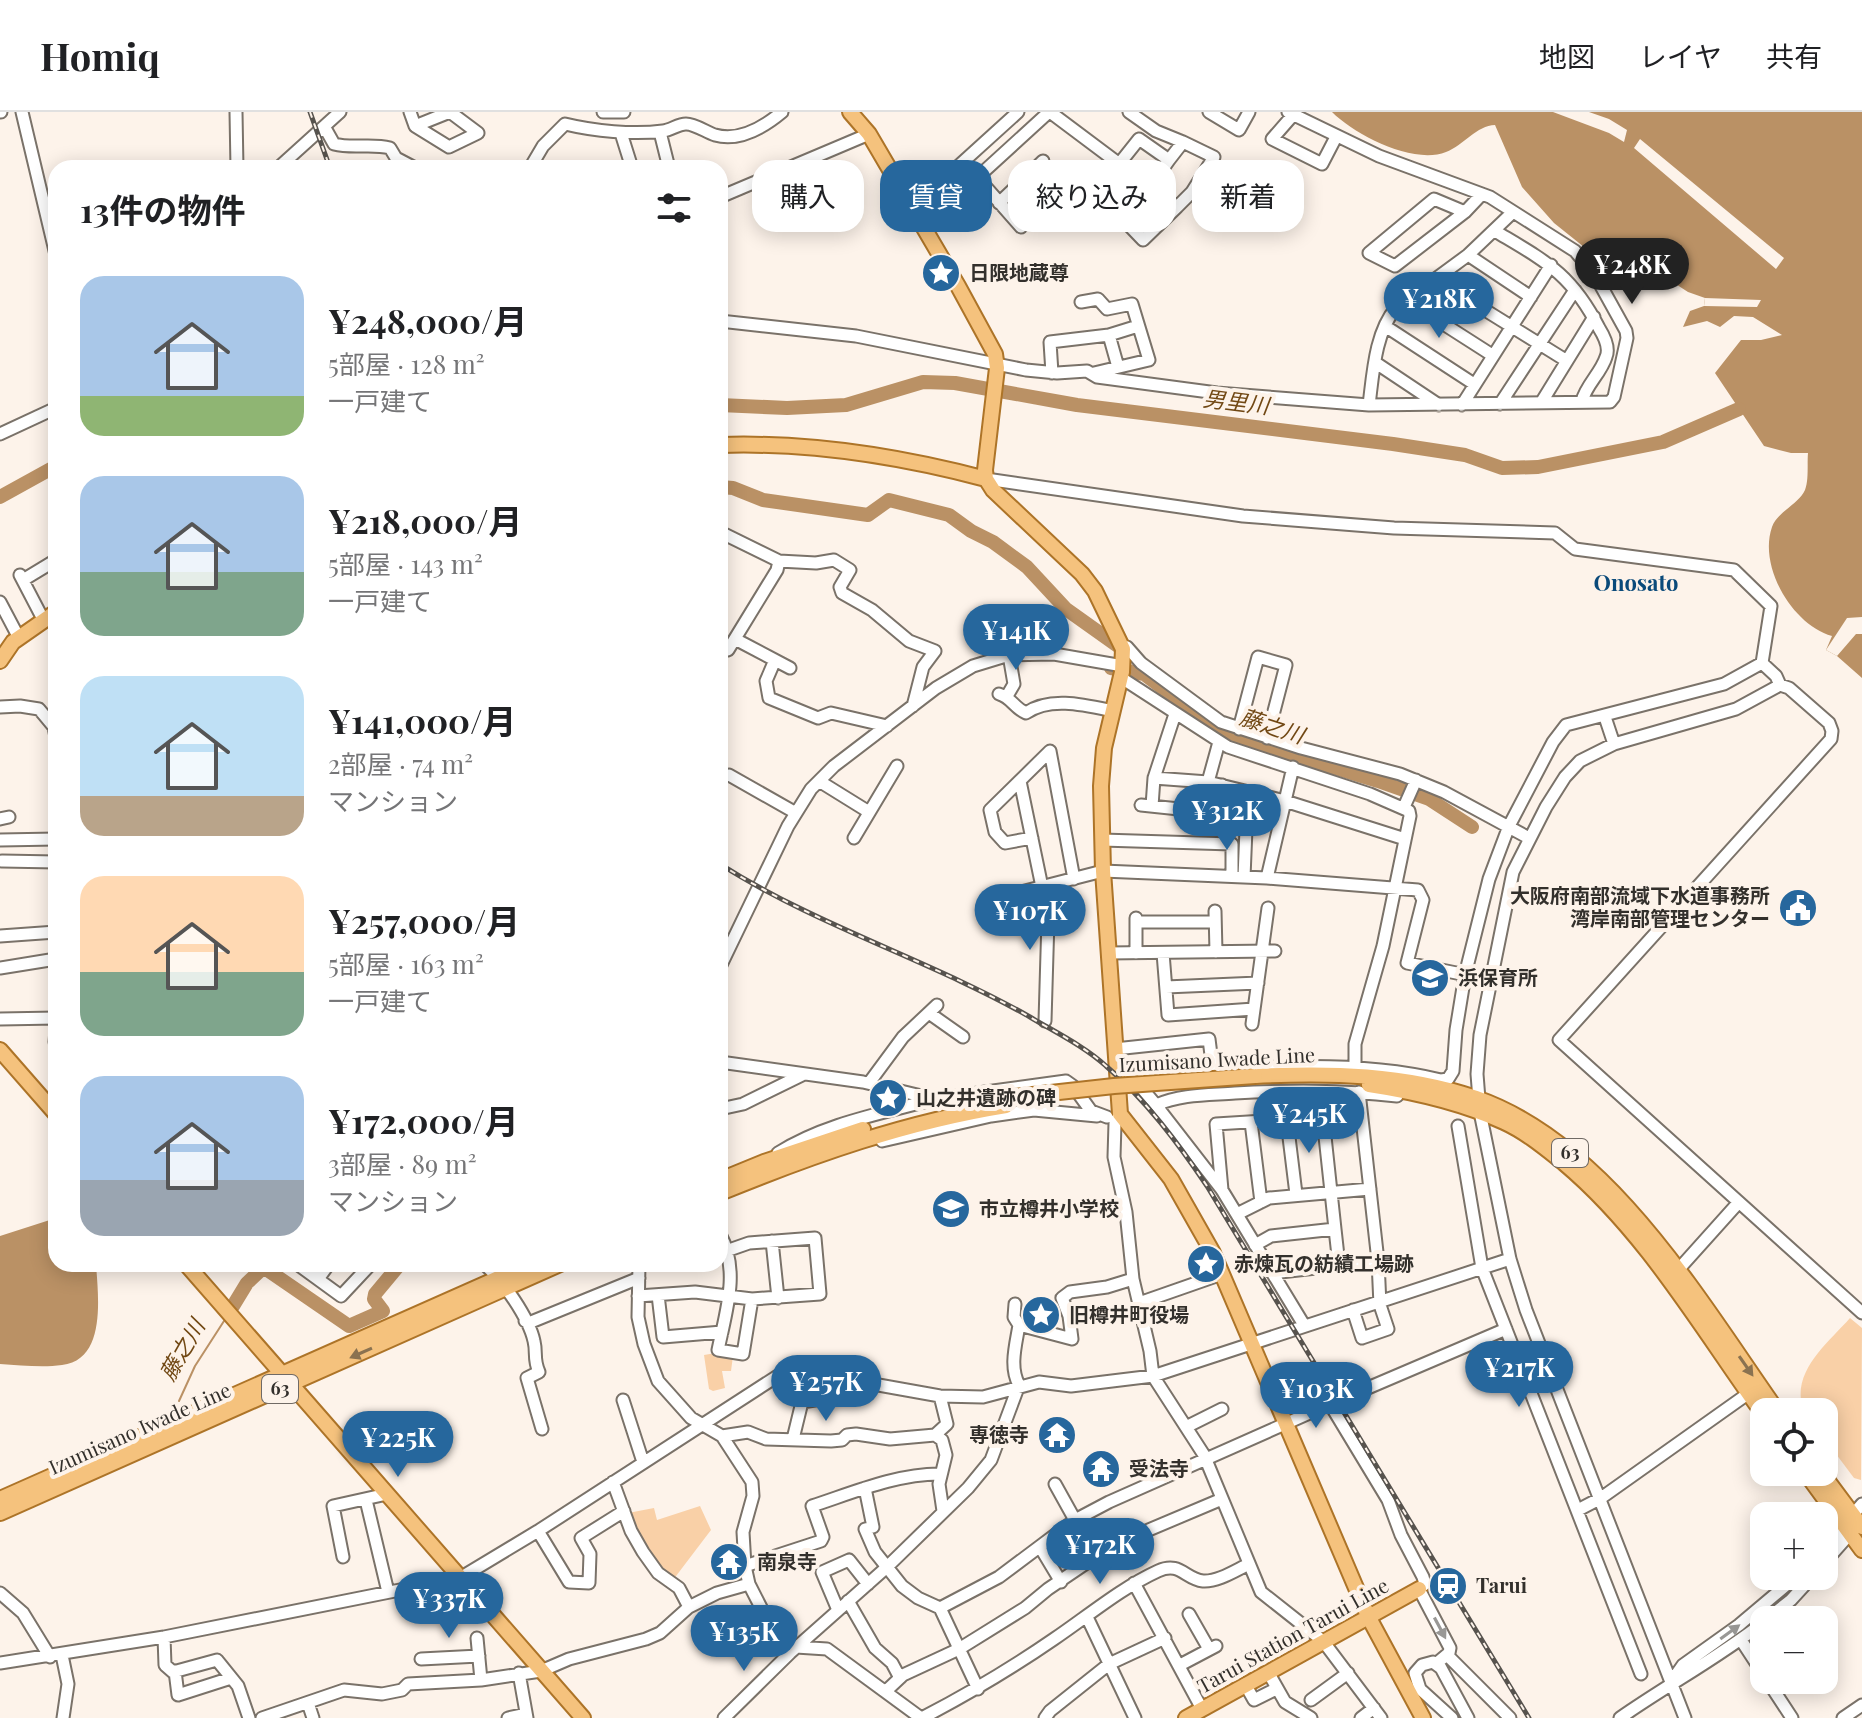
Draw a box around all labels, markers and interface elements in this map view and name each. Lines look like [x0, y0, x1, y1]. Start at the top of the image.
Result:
text: Homiq [40, 30, 160, 81]
text: 地図 [1539, 37, 1595, 74]
text: レイヤ [1639, 37, 1722, 74]
text: 共有 [1766, 37, 1822, 74]
chip: 購入 [752, 160, 864, 232]
chip: 賃貸 [880, 160, 992, 232]
chip: 絞り込み [1008, 160, 1176, 232]
chip: 新着 [1192, 160, 1304, 232]
text: 13件の物件 [80, 186, 245, 232]
icon: filters [652, 186, 696, 230]
pin: ¥248K [1576, 238, 1688, 306]
text: ¥248K [1593, 246, 1671, 281]
place icon: 日限地蔵尊 [920, 252, 962, 294]
place label: 日限地蔵尊 [969, 258, 1069, 285]
pin: ¥218K [1383, 272, 1495, 340]
text: ¥218K [1402, 280, 1476, 315]
text: ¥248,000/月 [328, 297, 527, 343]
icon: home [144, 308, 240, 404]
text: 5部屋 · 128 m² [328, 346, 485, 381]
water label: 男里川 [1202, 382, 1273, 420]
text: 一戸建て [328, 383, 432, 418]
text: ¥218,000/月 [328, 497, 522, 543]
icon: home [144, 508, 240, 604]
text: 5部屋 · 143 m² [328, 546, 483, 581]
district label: Onosato [1593, 567, 1679, 597]
text: 一戸建て [328, 583, 432, 618]
pin: ¥141K [960, 604, 1072, 672]
text: ¥141K [981, 612, 1051, 647]
text: ¥141,000/月 [328, 697, 517, 743]
water label: 藤之川 [1236, 701, 1310, 750]
icon: home [144, 708, 240, 804]
text: 2部屋 · 74 m² [328, 746, 473, 781]
text: マンション [328, 783, 458, 818]
pin: ¥312K [1171, 784, 1283, 852]
text: ¥312K [1191, 792, 1263, 827]
place label: 大阪府南部流域下水道事務所 湾岸南部管理センター [1510, 881, 1770, 931]
pin: ¥107K [974, 884, 1086, 952]
public building icon: 大阪府南部流域下水道事務所 湾岸南部管理センター [1777, 887, 1819, 929]
text: ¥107K [993, 892, 1067, 927]
text: ¥257,000/月 [328, 897, 520, 943]
icon: home [144, 908, 240, 1004]
text: 5部屋 · 163 m² [328, 946, 484, 981]
school or university icon: 浜保育所 [1409, 957, 1451, 999]
place label: 浜保育所 [1458, 963, 1538, 990]
text: 一戸建て [328, 983, 432, 1018]
street label: Izumisano Iwade Line [1118, 1040, 1316, 1077]
place icon: 山之井遺跡の碑 [867, 1077, 909, 1119]
place label: 山之井遺跡の碑 [916, 1083, 1056, 1110]
pin: ¥245K [1253, 1087, 1365, 1155]
text: ¥245K [1271, 1095, 1347, 1130]
text: ¥172,000/月 [328, 1097, 519, 1143]
icon: home [144, 1108, 240, 1204]
road number: 63 [1552, 1139, 1588, 1167]
text: 3部屋 · 89 m² [328, 1146, 477, 1181]
text: マンション [328, 1183, 458, 1218]
school or university icon: 市立樽井小学校 [930, 1188, 972, 1230]
place label: 市立樽井小学校 [979, 1194, 1119, 1221]
place icon: 赤煉瓦の紡績工場跡 [1185, 1243, 1227, 1285]
place label: 赤煉瓦の紡績工場跡 [1234, 1249, 1414, 1276]
place icon: 旧樽井町役場 [1020, 1294, 1062, 1336]
place label: 旧樽井町役場 [1069, 1300, 1189, 1327]
water label: 藤之川 [152, 1312, 212, 1386]
pin: ¥217K [1463, 1341, 1575, 1409]
one-way arrow [349, 1346, 372, 1360]
text: ¥217K [1483, 1349, 1555, 1384]
pin: ¥257K [770, 1355, 882, 1423]
one-way arrow [1738, 1355, 1753, 1376]
pin: ¥103K [1260, 1362, 1372, 1430]
text: ¥257K [789, 1363, 863, 1398]
text: ¥103K [1278, 1370, 1354, 1405]
street label: Izumisano Iwade Line [44, 1375, 235, 1480]
road number: 63 [262, 1375, 298, 1403]
map controls [1750, 1398, 1838, 1694]
button: locate [1750, 1398, 1838, 1486]
pin: ¥225K [342, 1411, 454, 1479]
temple icon: 専徳寺 [1036, 1414, 1078, 1456]
text: ¥225K [360, 1419, 436, 1454]
place label: 専徳寺 [969, 1420, 1029, 1447]
temple icon: 受法寺 [1080, 1448, 1122, 1490]
place label: 受法寺 [1129, 1454, 1189, 1481]
button: + [1750, 1502, 1838, 1590]
pin: ¥172K [1044, 1518, 1156, 1586]
text: ¥172K [1064, 1526, 1136, 1561]
temple icon: 南泉寺 [708, 1541, 750, 1583]
place label: 南泉寺 [757, 1547, 817, 1574]
station icon: Tarui [1427, 1565, 1469, 1607]
street label: Tarui Station Tarui Line [1192, 1571, 1393, 1699]
place label: Tarui [1476, 1571, 1527, 1598]
pin: ¥337K [393, 1572, 505, 1640]
text: ¥337K [412, 1580, 486, 1615]
pin: ¥135K [688, 1605, 800, 1673]
button: − [1750, 1606, 1838, 1694]
text: ¥135K [709, 1613, 779, 1648]
one-way arrow [1432, 1617, 1446, 1639]
one-way arrow [1719, 1625, 1740, 1640]

